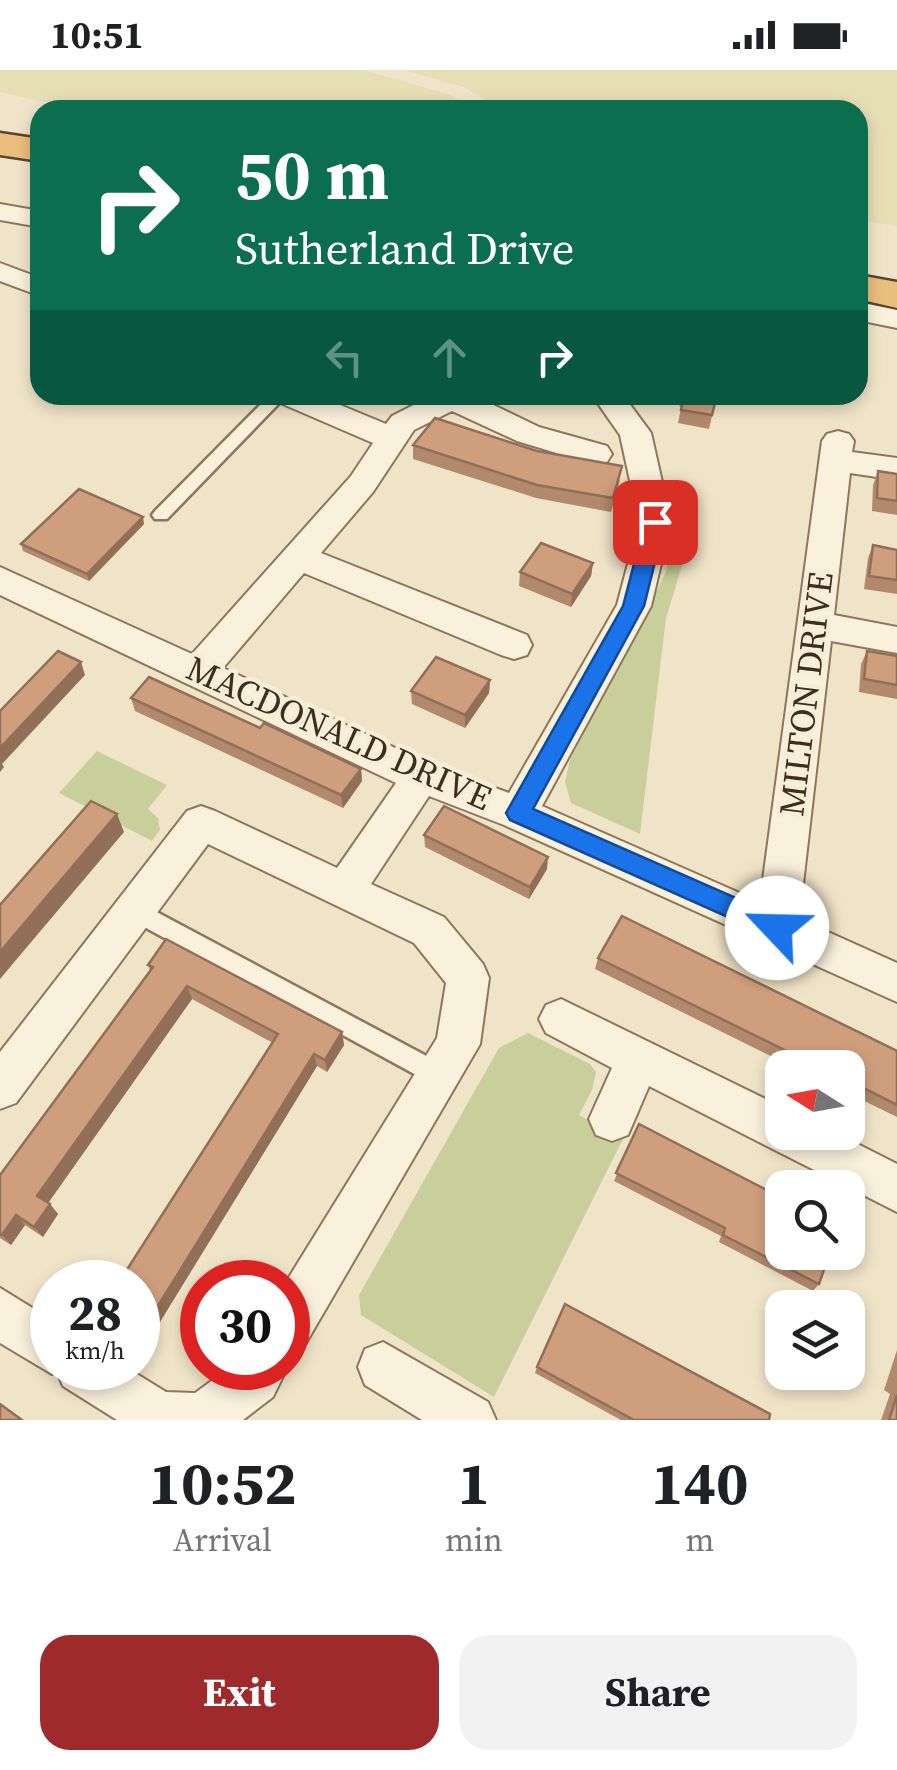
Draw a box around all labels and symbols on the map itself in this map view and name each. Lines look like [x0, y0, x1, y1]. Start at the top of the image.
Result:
pin [613, 480, 698, 565]
street label: MILTON DRIVE [767, 569, 845, 819]
street label: MACDONALD DRIVE [179, 644, 499, 822]
position arrow [725, 876, 829, 980]
north arrow [765, 1050, 865, 1150]
speed limit sign: 30 [180, 1260, 310, 1390]

